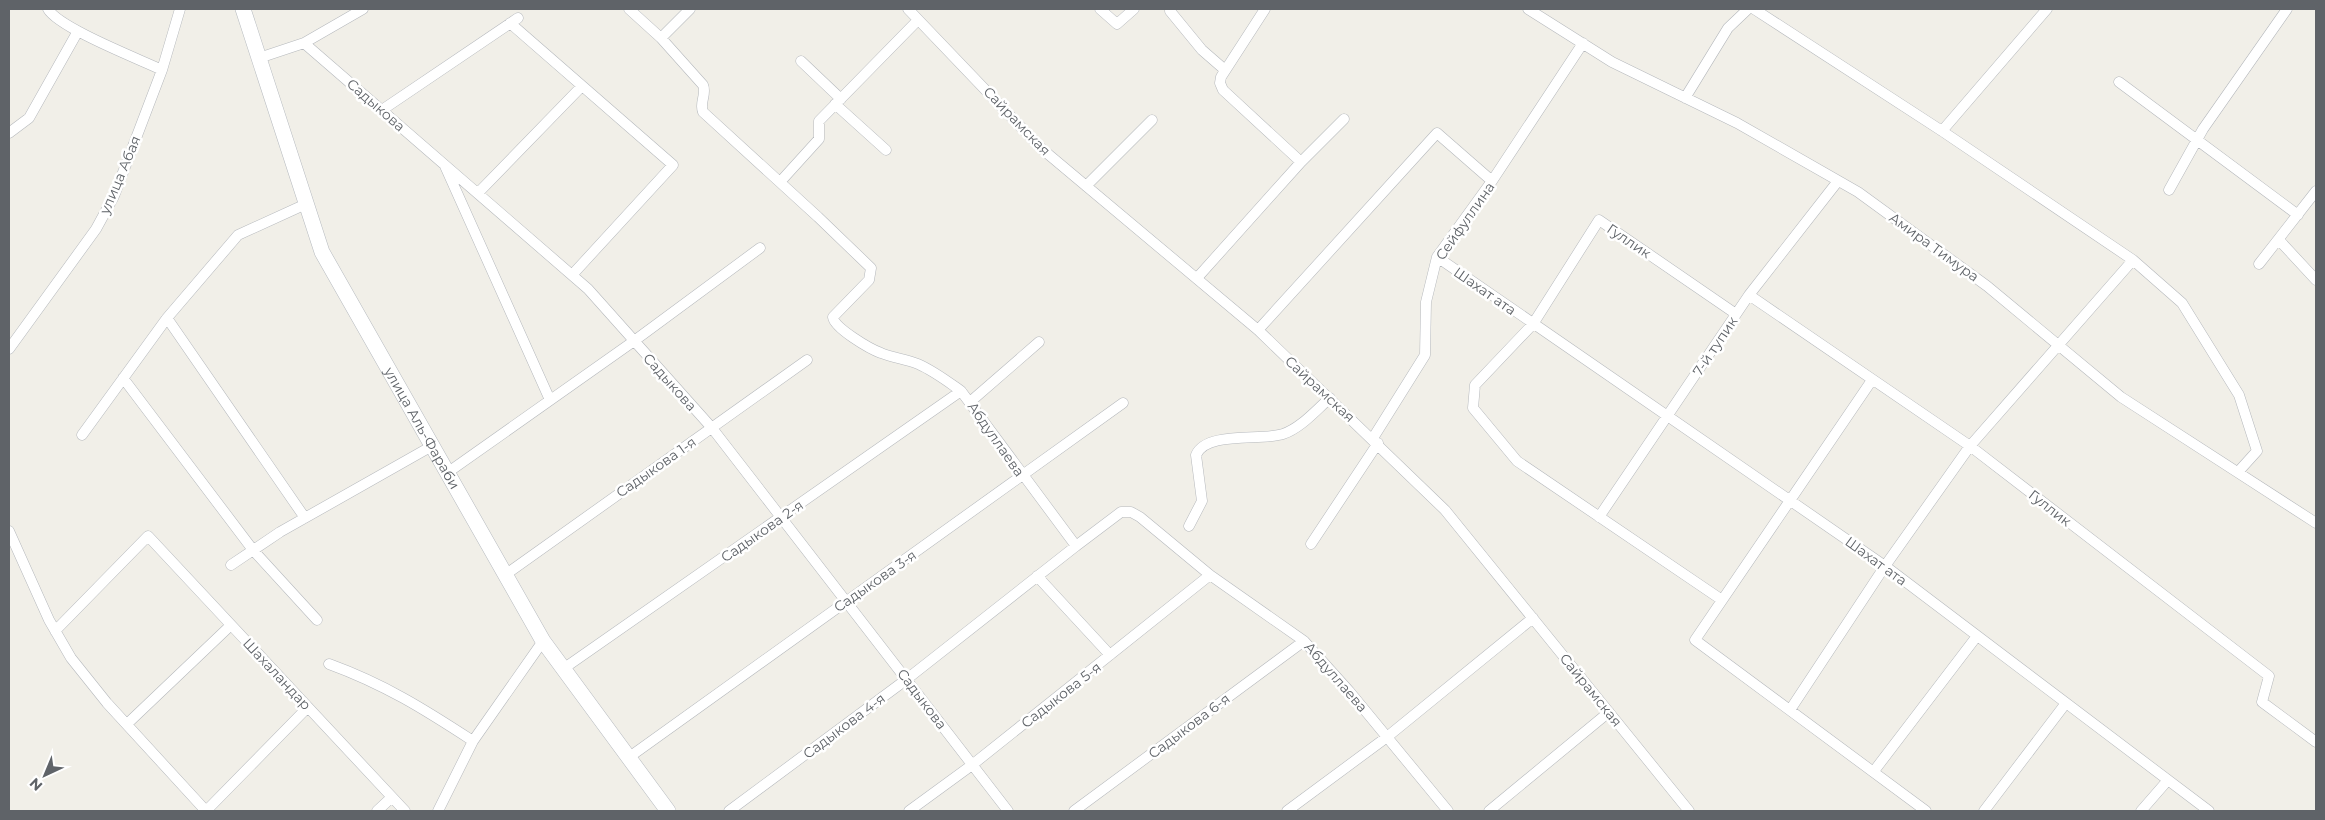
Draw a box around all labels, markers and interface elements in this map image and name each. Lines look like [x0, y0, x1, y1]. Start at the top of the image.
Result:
street label: Садыкова [343, 75, 409, 135]
street label: Сайрамская [980, 83, 1054, 159]
street label: улица Абая [95, 133, 145, 218]
street label: Сейфуллина [1431, 178, 1499, 264]
street label: Амира Тимура [1886, 208, 1982, 286]
street label: Гуллик [1604, 220, 1654, 262]
street label: Шахат ата [1450, 263, 1520, 319]
street label: 7-й тупик [1689, 313, 1741, 379]
street label: Садыкова [639, 349, 701, 415]
street label: Сайрамская [1281, 352, 1359, 426]
street label: улица Аль-Фараби [380, 363, 464, 492]
street label: Абдуллаева [964, 398, 1028, 480]
street label: Садыкова 1-я [612, 433, 700, 501]
street label: Гуллик [2025, 486, 2075, 530]
street label: Садыкова 2-я [717, 496, 807, 566]
street label: Шахат ата [1842, 533, 1910, 589]
street label: Садыкова 3-я [830, 546, 920, 616]
street label: Шахаландар [239, 634, 315, 714]
street label: Абдуллаева [1301, 638, 1371, 716]
street label: Сайрамская [1556, 650, 1626, 730]
street label: Садыкова 5-я [1017, 658, 1105, 732]
street label: Садыкова [893, 665, 951, 733]
street label: Садыкова 4-я [799, 689, 889, 763]
street label: Садыкова 6-я [1145, 689, 1233, 763]
north arrow [20, 750, 70, 800]
text: N [26, 774, 46, 795]

